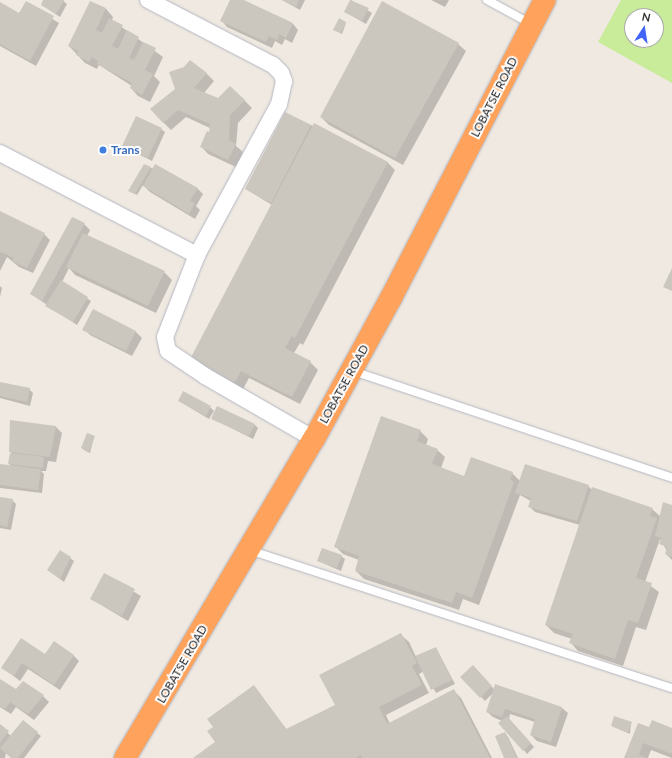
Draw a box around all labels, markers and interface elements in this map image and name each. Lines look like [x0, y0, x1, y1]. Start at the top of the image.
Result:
north arrow [624, 8, 664, 48]
text: N [641, 10, 652, 24]
street label: LOBATSE ROAD [468, 55, 520, 139]
place label: Trans [111, 143, 140, 157]
marker: Trans [98, 145, 108, 155]
street label: LOBATSE ROAD [316, 342, 372, 426]
street label: LOBATSE ROAD [154, 622, 210, 706]

